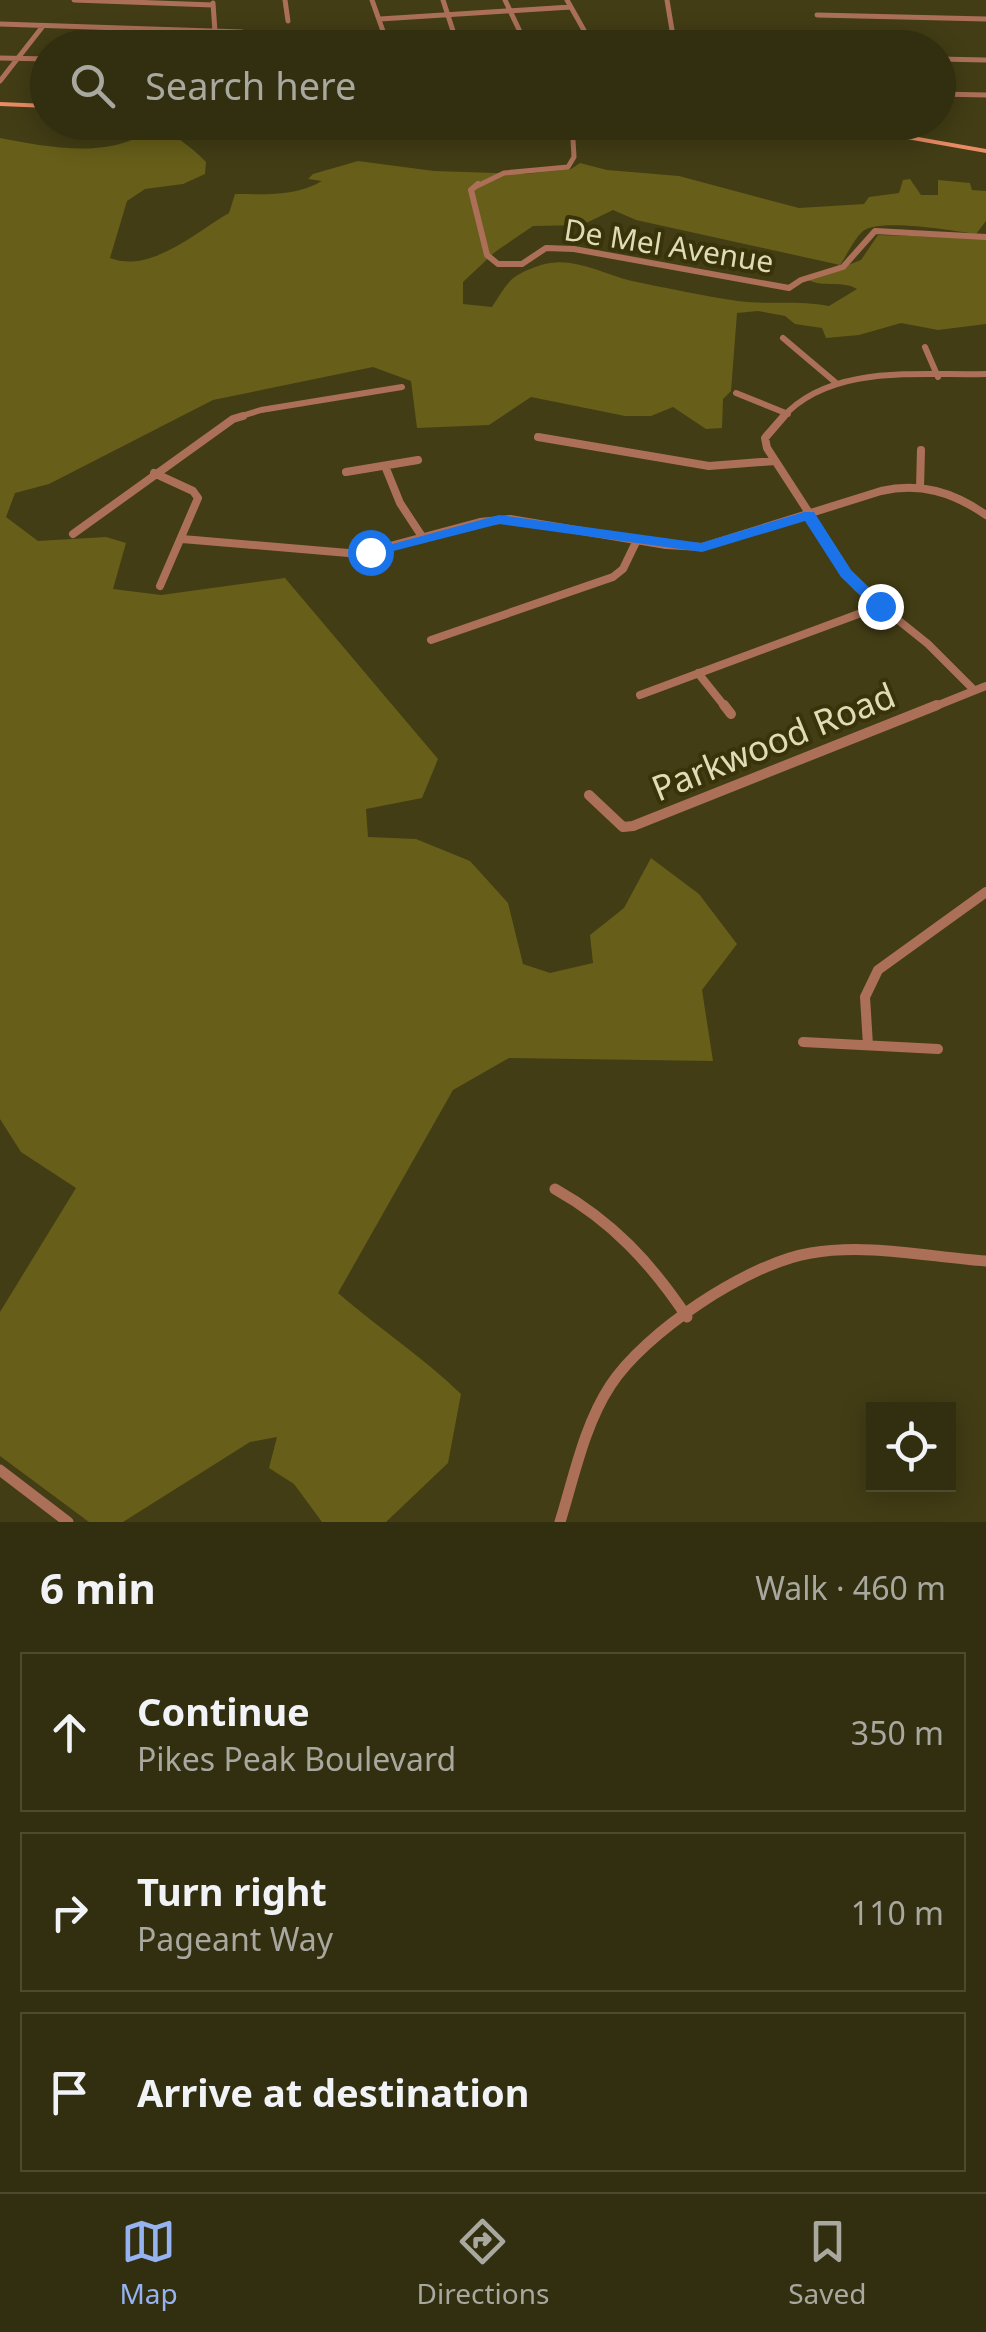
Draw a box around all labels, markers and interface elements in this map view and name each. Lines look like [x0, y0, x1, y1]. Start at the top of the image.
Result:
search box [30, 30, 956, 140]
icon: search [65, 58, 120, 113]
text: Search here [145, 59, 356, 111]
street label: De Mel Avenue [561, 208, 777, 282]
route start [348, 530, 394, 576]
route end [858, 584, 904, 630]
street label: Parkwood Road [644, 671, 902, 811]
map controls [866, 1402, 956, 1492]
button: locate [866, 1402, 956, 1492]
text: 6 min [40, 1559, 156, 1616]
text: Walk · 460 m [755, 1566, 946, 1609]
text: Continue [137, 1685, 310, 1737]
icon: ahead [42, 1705, 97, 1760]
text: 350 m [851, 1711, 944, 1754]
text: Pikes Peak Boulevard [137, 1737, 456, 1780]
text: Turn right [137, 1865, 327, 1917]
icon: right [42, 1885, 97, 1940]
text: 110 m [851, 1891, 944, 1934]
text: Pageant Way [137, 1917, 333, 1960]
icon: arrive [42, 2065, 97, 2120]
text: Arrive at destination [137, 2066, 529, 2118]
tab: Map [119, 2214, 178, 2312]
tab: Directions [417, 2214, 549, 2312]
tab: Saved [788, 2214, 867, 2312]

